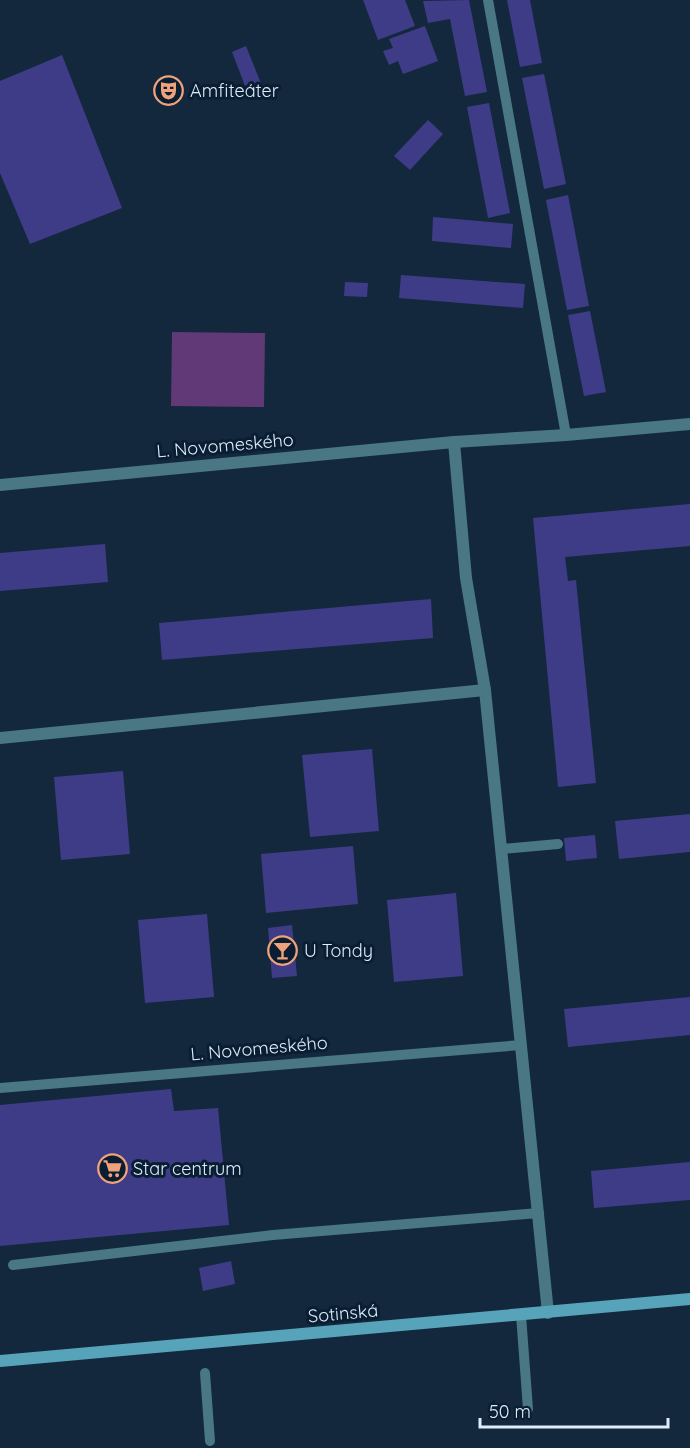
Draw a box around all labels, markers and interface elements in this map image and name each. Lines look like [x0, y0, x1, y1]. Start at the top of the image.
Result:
theatre icon: Amfiteáter [153, 74, 185, 106]
place label: Amfiteáter [190, 79, 279, 102]
street label: L. Novomeského [156, 428, 294, 462]
bar icon: U Tondy [267, 934, 299, 966]
place label: U Tondy [304, 939, 373, 962]
street label: L. Novomeského [190, 1031, 328, 1065]
supermarket icon: Star centrum [96, 1152, 128, 1184]
place label: Star centrum [133, 1157, 242, 1180]
street label: Sotinská [307, 1298, 379, 1328]
scale bar [480, 1391, 668, 1429]
text: 50 m [489, 1400, 531, 1423]

